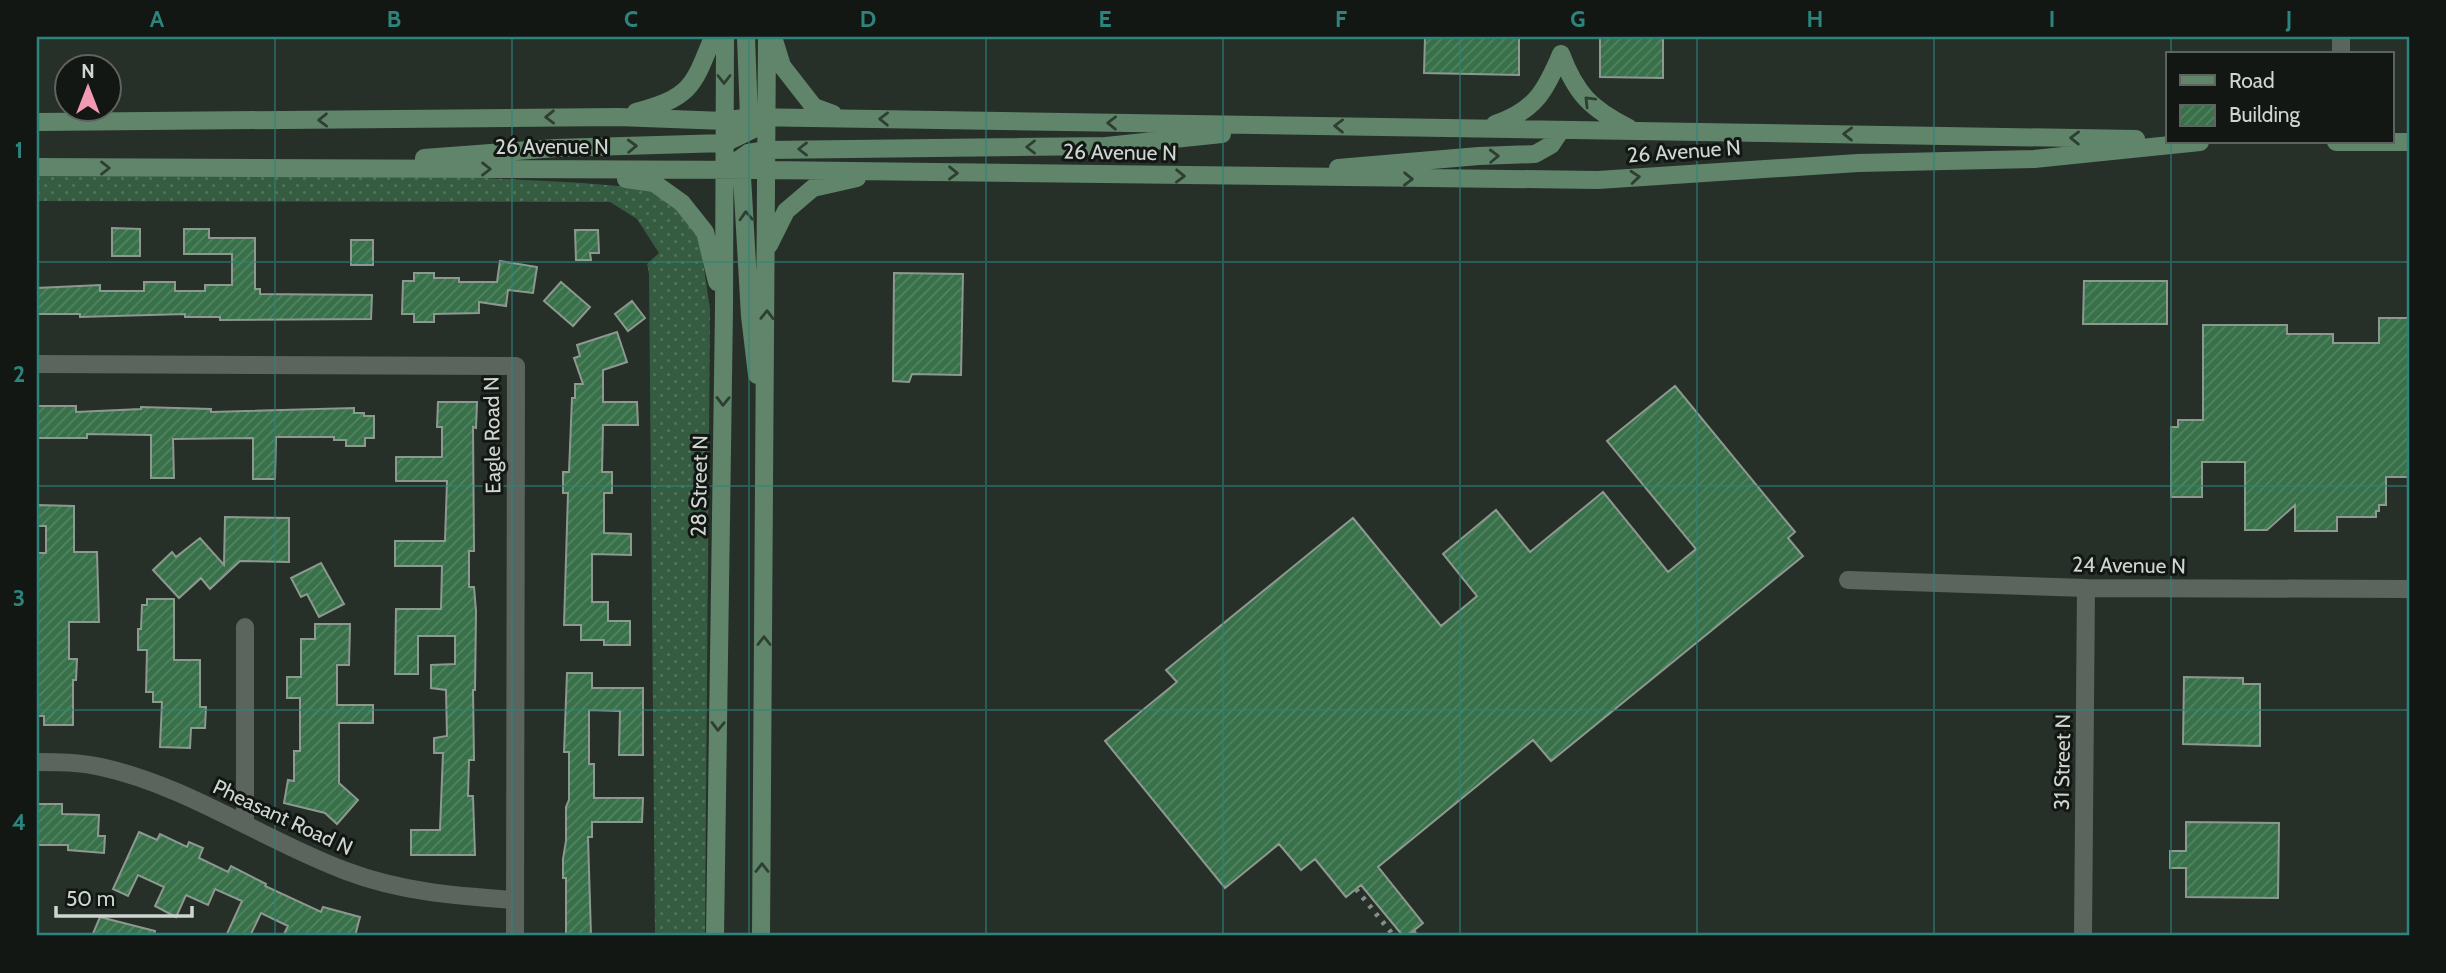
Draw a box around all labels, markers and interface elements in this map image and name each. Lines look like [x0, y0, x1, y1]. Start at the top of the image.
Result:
text: A [150, 5, 165, 33]
text: B [387, 5, 401, 33]
text: C [624, 5, 638, 33]
text: D [860, 5, 876, 33]
text: E [1098, 5, 1112, 33]
text: F [1335, 5, 1347, 33]
text: G [1570, 5, 1586, 33]
text: H [1807, 5, 1823, 33]
text: I [2049, 5, 2055, 33]
text: J [2285, 5, 2292, 33]
north arrow [52, 52, 122, 122]
legend [2166, 52, 2394, 144]
text: N [81, 60, 95, 83]
text: Road [2229, 68, 2275, 93]
one-way arrow [716, 74, 732, 84]
one-way arrow [1585, 96, 1598, 109]
text: Building [2229, 102, 2301, 127]
one-way arrow [544, 109, 555, 125]
one-way arrow [879, 111, 889, 127]
one-way arrow [317, 112, 328, 127]
one-way arrow [1106, 115, 1117, 131]
one-way arrow [1334, 119, 1345, 134]
one-way arrow [1842, 126, 1852, 142]
one-way arrow [2069, 130, 2080, 146]
street label: 26 Avenue N [495, 134, 609, 159]
street label: 26 Avenue N [1626, 135, 1742, 167]
text: 1 [15, 136, 23, 164]
one-way arrow [627, 139, 638, 154]
one-way arrow [1025, 139, 1036, 155]
street label: 26 Avenue N [1063, 139, 1177, 165]
one-way arrow [798, 141, 809, 156]
one-way arrow [1488, 148, 1499, 163]
one-way arrow [100, 160, 111, 176]
one-way arrow [481, 161, 492, 177]
one-way arrow [947, 165, 958, 180]
one-way arrow [1175, 168, 1186, 184]
one-way arrow [1630, 170, 1641, 185]
one-way arrow [1403, 171, 1413, 187]
one-way arrow [738, 210, 753, 221]
one-way arrow [759, 309, 774, 320]
text: 2 [13, 360, 25, 388]
street label: Eagle Road N [478, 376, 506, 494]
one-way arrow [715, 396, 731, 406]
street label: 28 Street N [686, 435, 712, 537]
street label: 24 Avenue N [2072, 552, 2186, 578]
text: 3 [13, 584, 25, 612]
one-way arrow [756, 635, 771, 646]
street label: 31 Street N [2049, 714, 2075, 810]
one-way arrow [710, 721, 726, 732]
street label: Pheasant Road N [209, 774, 357, 860]
text: 4 [12, 808, 26, 836]
one-way arrow [754, 862, 769, 873]
scale bar [56, 875, 192, 919]
text: 50 m [66, 886, 115, 911]

